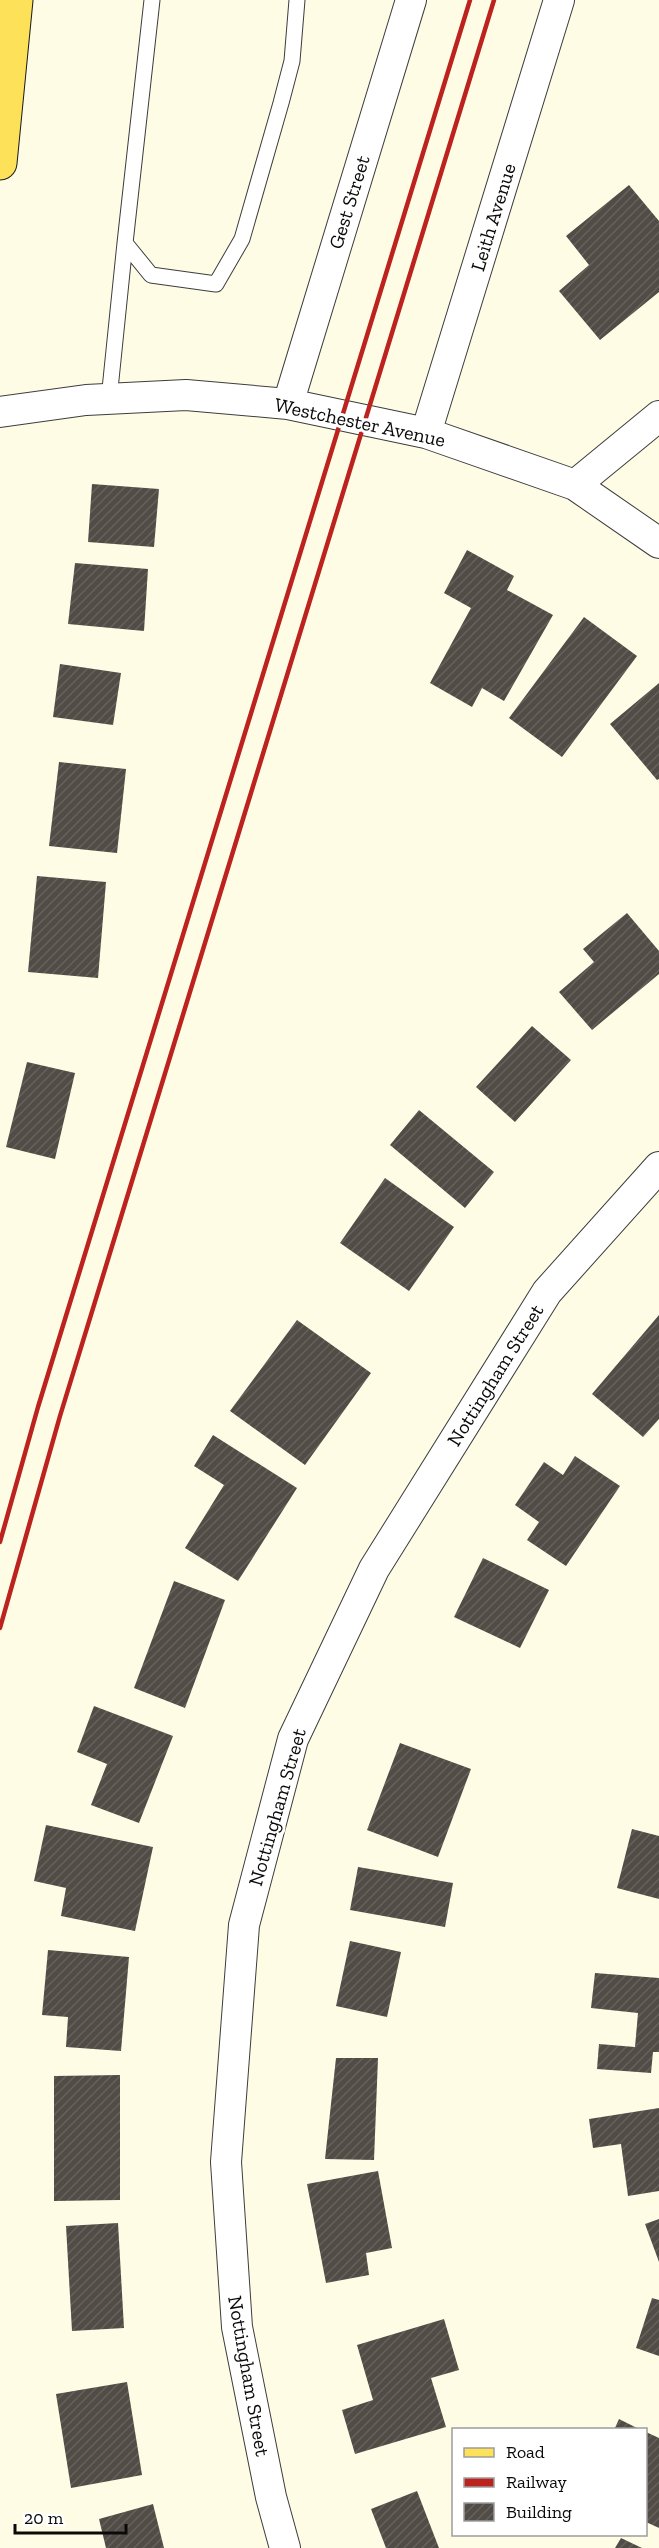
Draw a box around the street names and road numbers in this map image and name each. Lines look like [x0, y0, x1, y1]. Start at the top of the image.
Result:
street label: Gest Street [323, 152, 375, 252]
street label: Leith Avenue [465, 160, 521, 274]
street label: Westchester Avenue [272, 392, 448, 452]
street label: Nottingham Street [442, 1299, 549, 1450]
street label: Nottingham Street [243, 1725, 311, 1889]
street label: Nottingham Street [223, 2294, 275, 2459]

